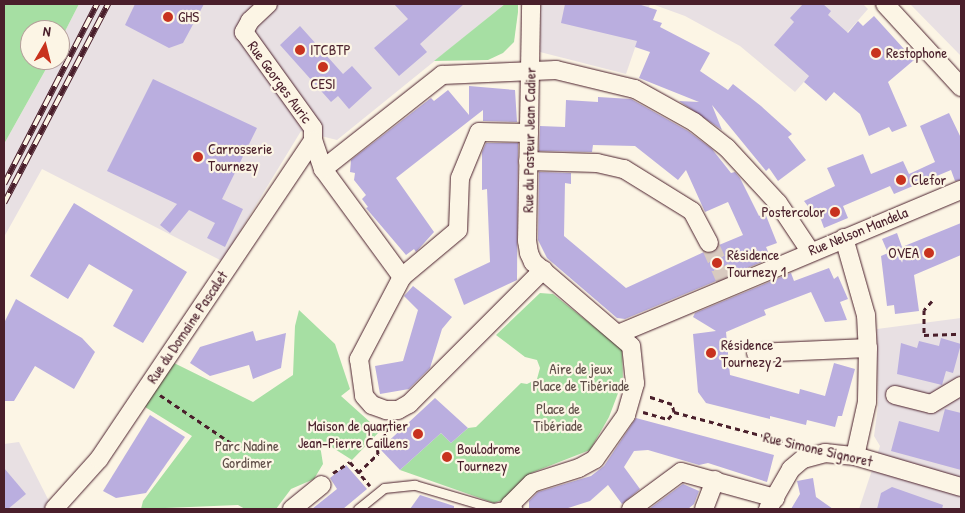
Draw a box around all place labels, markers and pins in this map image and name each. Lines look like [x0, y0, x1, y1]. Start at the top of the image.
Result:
place label: GHS [178, 8, 199, 26]
marker: GHS [162, 11, 174, 23]
place label: ITCBTP [310, 41, 351, 59]
marker: ITCBTP [294, 44, 306, 56]
place label: Restophone [886, 44, 947, 62]
marker: Restophone [870, 47, 882, 59]
marker: CESI [317, 61, 329, 73]
place label: CESI [310, 75, 336, 93]
place label: Carrosserie Tournezy [208, 139, 272, 174]
marker: Carrosserie Tournezy [192, 151, 204, 163]
place label: Clefor [911, 171, 946, 189]
marker: Clefor [895, 174, 907, 186]
place label: Postercolor [761, 203, 825, 221]
marker: Postercolor [829, 206, 841, 218]
place label: OVEA [888, 244, 919, 262]
place label: Résidence Tournezy 1 [727, 245, 786, 280]
marker: OVEA [923, 247, 935, 259]
marker: Résidence Tournezy 1 [711, 257, 723, 269]
place label: Résidence Tournezy 2 [721, 335, 782, 370]
marker: Résidence Tournezy 2 [705, 347, 717, 359]
place label: Maison de quartier Jean-Pierre Caillens [298, 416, 408, 451]
marker: Maison de quartier Jean-Pierre Caillens [412, 428, 424, 440]
place label: Boulodrome Tournezy [457, 439, 521, 474]
marker: Boulodrome Tournezy [441, 451, 453, 463]

